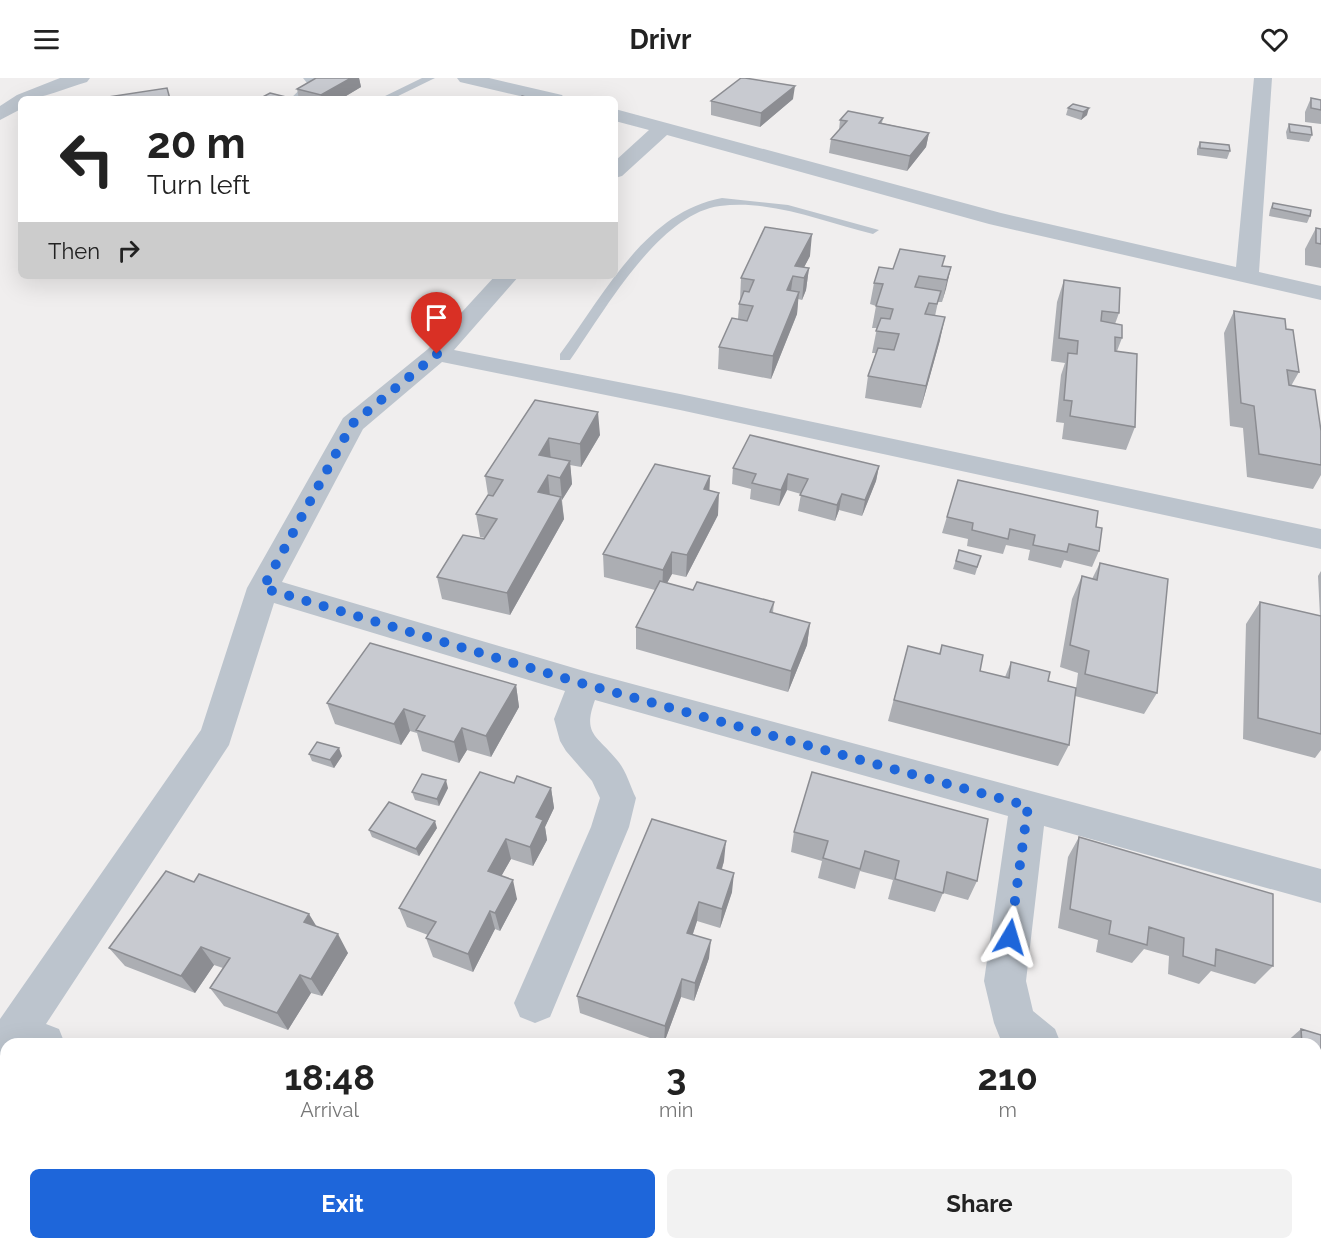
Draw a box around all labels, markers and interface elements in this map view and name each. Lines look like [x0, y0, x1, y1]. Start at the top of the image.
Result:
icon: menu [30, 23, 63, 56]
icon: heart [1258, 23, 1291, 56]
text: Drivr [630, 24, 691, 55]
text: 20 m [147, 119, 246, 168]
icon: left [48, 120, 126, 198]
text: Turn left [147, 169, 250, 200]
icon: right [112, 234, 145, 267]
text: Then [48, 238, 100, 264]
pin [411, 292, 462, 354]
icon: arrive [420, 301, 453, 334]
position arrow [978, 905, 1042, 969]
text: 18:48 [284, 1056, 375, 1098]
text: 3 [666, 1056, 686, 1098]
text: 210 [978, 1056, 1038, 1098]
text: Arrival [300, 1098, 359, 1122]
text: min [659, 1098, 693, 1122]
text: m [999, 1098, 1017, 1122]
button: Exit [30, 1169, 655, 1238]
button: Share [667, 1169, 1292, 1238]

